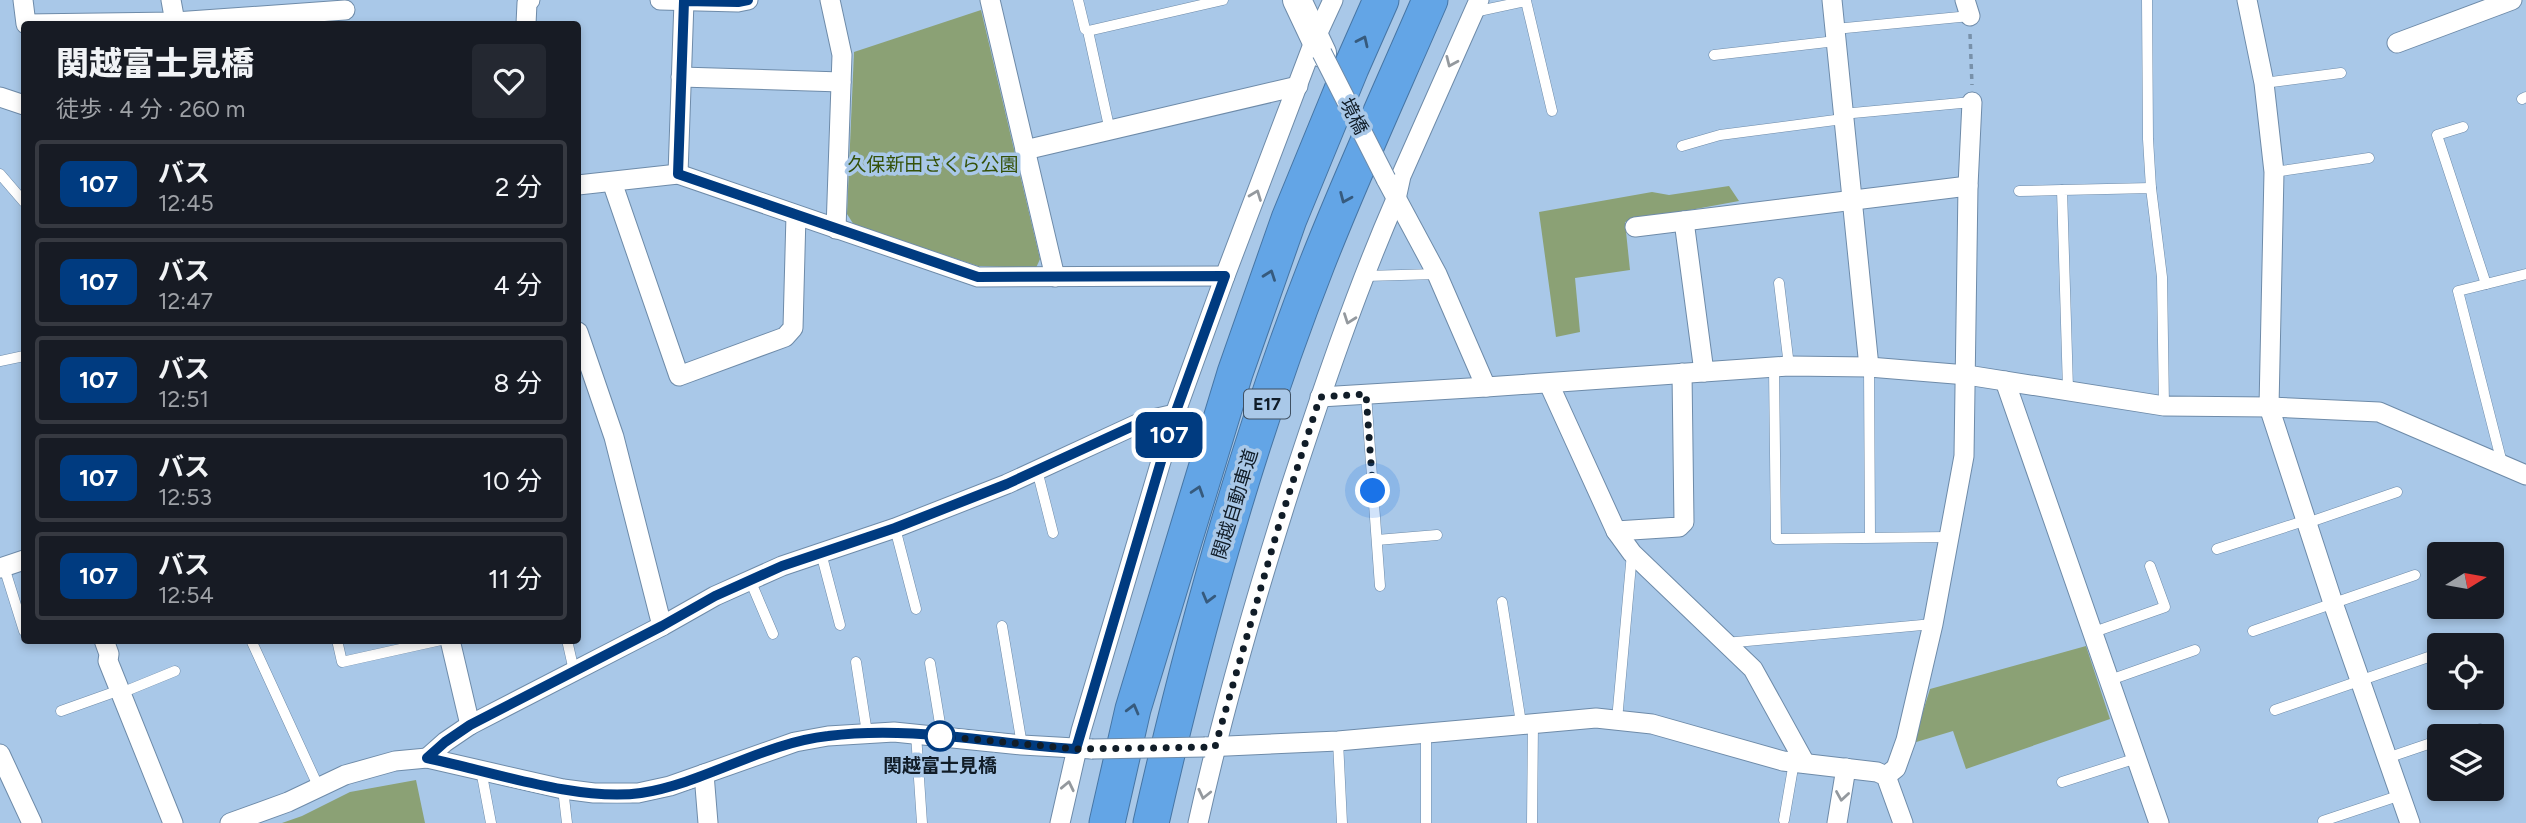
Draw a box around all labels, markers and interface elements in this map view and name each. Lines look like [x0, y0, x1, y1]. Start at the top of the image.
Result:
one-way arrow [1355, 36, 1369, 48]
text: 関越富士見橋 [56, 44, 254, 83]
button: heart [472, 44, 546, 118]
one-way arrow [1445, 55, 1459, 68]
street label: 境橋 [1335, 94, 1373, 138]
text: 徒歩 · 4 分 · 260 m [56, 95, 245, 123]
park label: 久保新田さくら公園 [847, 153, 1019, 176]
text: バス [158, 157, 210, 189]
text: 107 [79, 169, 118, 198]
text: 2 分 [495, 171, 542, 203]
text: 12:45 [158, 189, 214, 217]
one-way arrow [1248, 189, 1262, 201]
one-way arrow [1339, 190, 1353, 203]
text: バス [158, 255, 210, 287]
text: 107 [79, 267, 118, 296]
text: 4 分 [493, 269, 542, 301]
one-way arrow [1262, 269, 1276, 281]
text: 12:47 [158, 287, 213, 315]
one-way arrow [1343, 312, 1357, 324]
text: バス [158, 353, 210, 385]
text: 107 [79, 365, 118, 394]
text: 8 分 [494, 367, 542, 399]
text: 12:51 [158, 385, 209, 413]
road number: E17 [1244, 390, 1290, 418]
line badge: 107 [1129, 412, 1209, 458]
text: 107 [1149, 420, 1189, 449]
street label: 関越自動車道 [1207, 446, 1263, 562]
text: バス [158, 451, 210, 483]
text: 107 [79, 463, 118, 492]
text: 10 分 [482, 465, 542, 497]
your location [1355, 473, 1390, 508]
text: 12:53 [158, 483, 212, 511]
one-way arrow [1190, 485, 1204, 497]
north arrow [2427, 542, 2504, 620]
map controls [2427, 542, 2504, 801]
text: バス [158, 549, 210, 581]
text: 107 [79, 561, 118, 590]
text: 11 分 [488, 563, 542, 595]
text: 12:54 [158, 581, 214, 609]
one-way arrow [1201, 592, 1216, 604]
button: locate [2427, 633, 2504, 710]
one-way arrow [1125, 703, 1139, 715]
marker: 関越富士見橋 [925, 721, 955, 751]
button: layers [2427, 724, 2504, 801]
place label: 関越富士見橋 [883, 754, 997, 777]
one-way arrow [1060, 780, 1074, 792]
one-way arrow [1198, 788, 1212, 800]
one-way arrow [1835, 790, 1850, 801]

